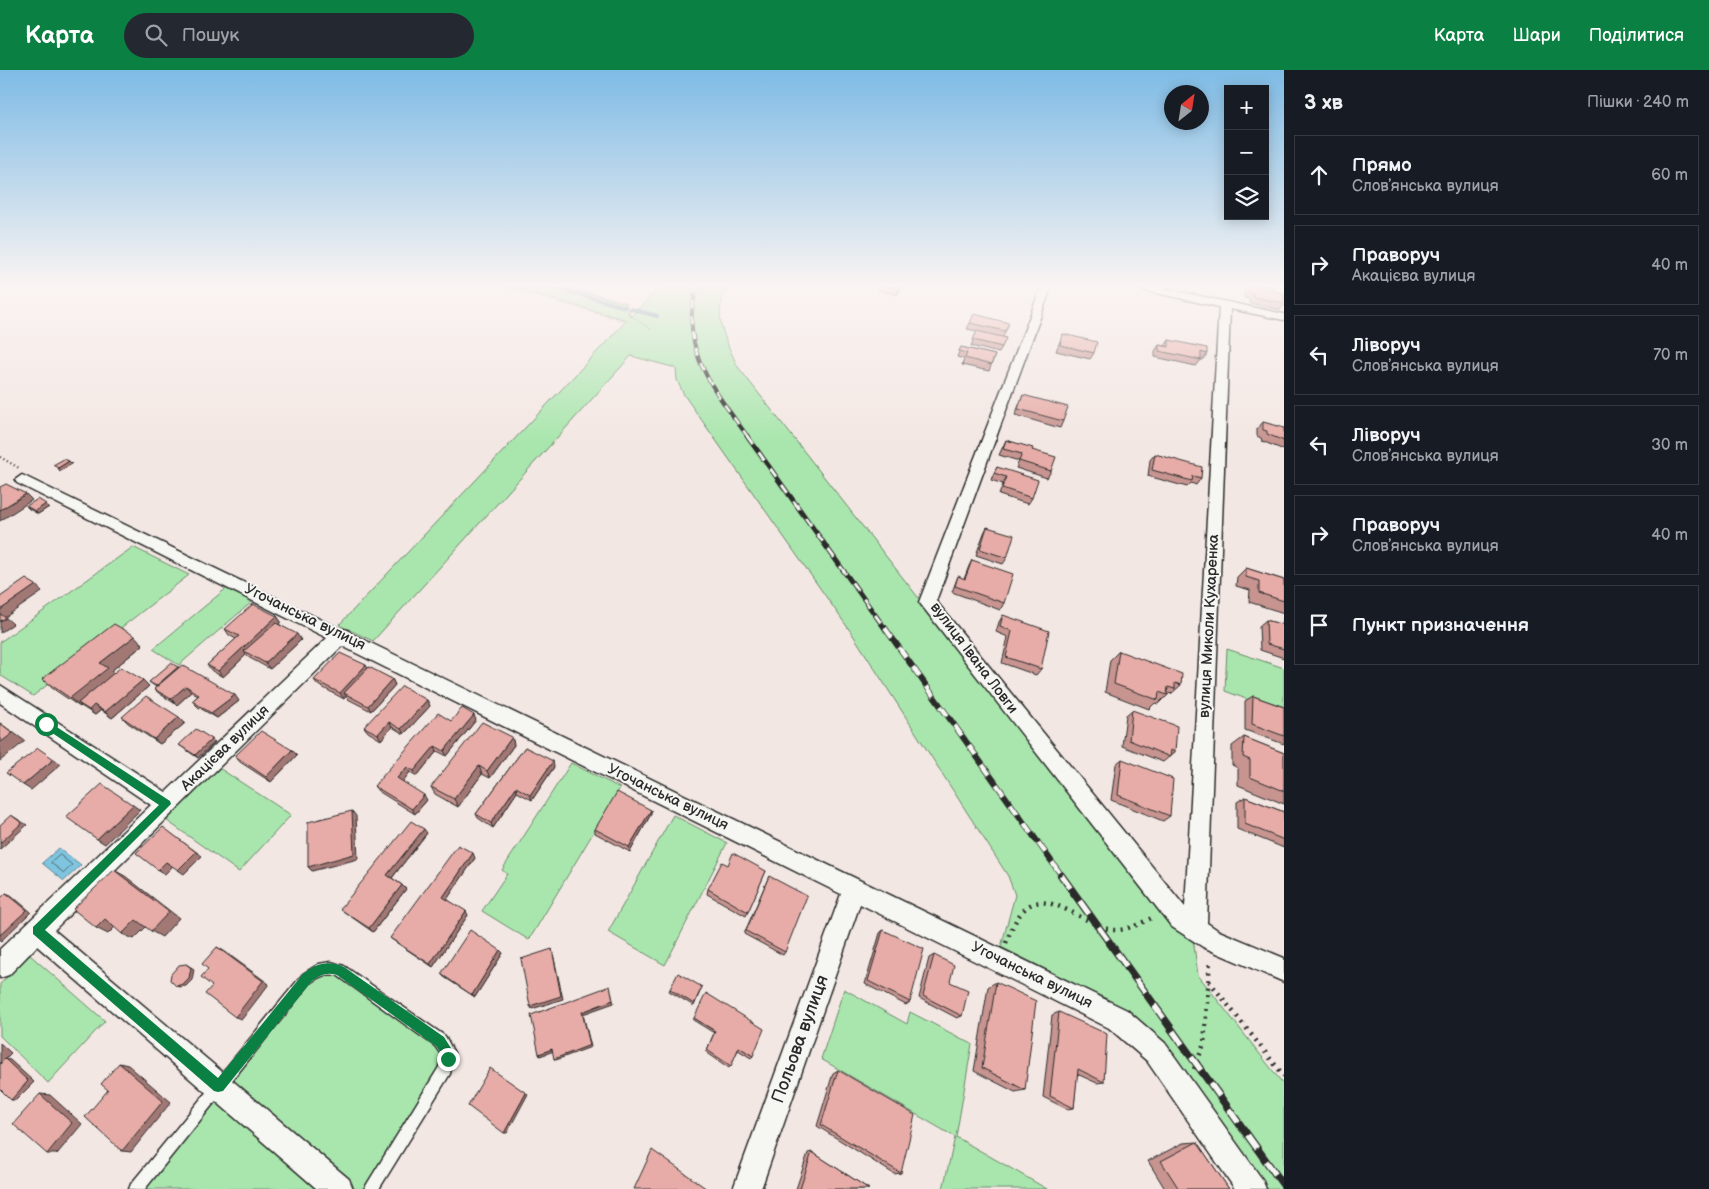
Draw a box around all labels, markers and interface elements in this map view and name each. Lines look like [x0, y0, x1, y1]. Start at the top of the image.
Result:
search box [124, 13, 474, 58]
text: Карта [25, 21, 94, 50]
icon: search [142, 21, 170, 49]
text: Пошук [182, 24, 239, 47]
text: Карта [1434, 25, 1484, 46]
text: Шари [1512, 25, 1561, 46]
text: Поділитися [1589, 25, 1684, 46]
north arrow [1164, 85, 1209, 130]
map controls [1224, 85, 1269, 220]
button: + [1224, 85, 1269, 130]
text: 3 хв [1304, 90, 1343, 115]
text: Пішки · 240 m [1587, 93, 1689, 112]
button: − [1224, 130, 1269, 175]
text: Прямо [1352, 154, 1412, 177]
icon: ahead [1305, 161, 1333, 189]
text: 60 m [1651, 166, 1688, 185]
button: layers [1224, 175, 1269, 220]
text: Словʼянська вулиця [1352, 177, 1499, 196]
text: Праворуч [1352, 244, 1440, 267]
icon: right [1305, 251, 1333, 279]
text: 40 m [1651, 256, 1688, 275]
text: Акацієва вулиця [1352, 267, 1475, 286]
text: Ліворуч [1352, 334, 1421, 357]
icon: left [1305, 341, 1333, 369]
text: 70 m [1653, 346, 1688, 365]
text: Словʼянська вулиця [1352, 357, 1499, 376]
text: Ліворуч [1352, 424, 1421, 447]
icon: left [1305, 431, 1333, 459]
text: 30 m [1651, 436, 1688, 455]
text: Словʼянська вулиця [1352, 447, 1499, 466]
text: Праворуч [1352, 514, 1440, 537]
icon: right [1305, 521, 1333, 549]
text: 40 m [1651, 526, 1688, 545]
street label: вулиця Миколи Кухаренка [1195, 533, 1223, 718]
text: Словʼянська вулиця [1352, 537, 1499, 556]
street label: Угочанська вулиця [241, 579, 369, 655]
street label: вулиця Івана Ловги [926, 599, 1022, 717]
icon: arrive [1305, 611, 1333, 639]
text: Пункт призначення [1352, 614, 1529, 637]
street label: Акацієва вулиця [176, 701, 273, 796]
route start [35, 713, 58, 736]
street label: Угочанська вулиця [604, 759, 732, 835]
street label: Угочанська вулиця [968, 937, 1096, 1013]
street label: Польова вулиця [767, 972, 833, 1106]
route end [437, 1048, 460, 1071]

